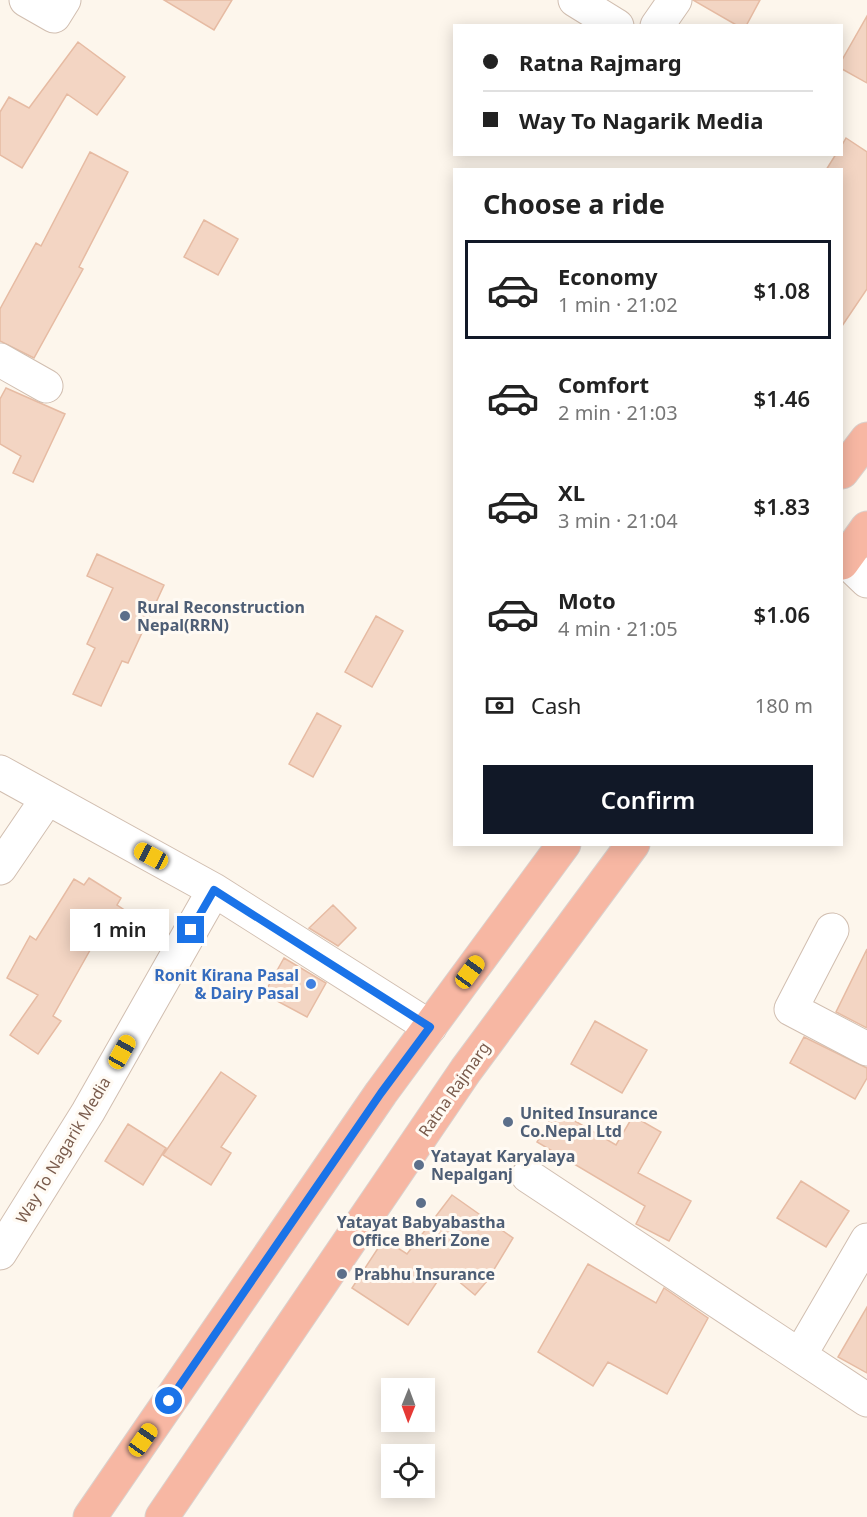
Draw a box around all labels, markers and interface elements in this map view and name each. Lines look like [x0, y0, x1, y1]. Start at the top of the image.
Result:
text: Ratna Rajmarg [519, 47, 682, 77]
text: Way To Nagarik Media [519, 105, 763, 135]
text: Choose a ride [483, 185, 665, 222]
text: Economy [558, 261, 657, 291]
icon: car [486, 263, 540, 317]
text: $1.08 [754, 275, 810, 305]
text: 1 min · 21:02 [558, 291, 678, 318]
text: Comfort [558, 369, 649, 399]
icon: car [486, 371, 540, 425]
text: $1.46 [754, 383, 810, 413]
text: 2 min · 21:03 [558, 399, 678, 426]
text: XL [558, 477, 585, 507]
icon: car [486, 479, 540, 533]
text: $1.83 [754, 491, 810, 521]
text: 3 min · 21:04 [558, 507, 678, 534]
text: Moto [558, 585, 616, 615]
icon: car [486, 587, 540, 641]
place label: Rural Reconstruction Nepal(RRN) [137, 596, 305, 636]
text: $1.06 [754, 599, 810, 629]
marker: Rural Reconstruction Nepal(RRN) [118, 609, 132, 623]
text: 4 min · 21:05 [558, 615, 678, 642]
icon: cash [483, 689, 516, 722]
text: Cash [531, 690, 581, 720]
text: 180 m [755, 692, 813, 719]
button: Confirm [483, 765, 813, 834]
car [131, 840, 171, 872]
callout: 1 min [71, 909, 170, 951]
text: 1 min [92, 916, 147, 943]
route end [177, 916, 204, 943]
car [452, 952, 488, 992]
place label: Ronit Kirana Pasal & Dairy Pasal [154, 964, 299, 1004]
marker: Ronit Kirana Pasal & Dairy Pasal [304, 977, 318, 991]
car [105, 1032, 139, 1072]
street label: Ratna Rajmarg [413, 1037, 495, 1141]
street label: Way To Nagarik Media [10, 1073, 116, 1227]
place label: United Insurance Co.Nepal Ltd [520, 1102, 658, 1142]
marker: United Insurance Co.Nepal Ltd [501, 1115, 515, 1129]
place label: Yatayat Karyalaya Nepalganj [431, 1145, 575, 1185]
marker: Yatayat Karyalaya Nepalganj [412, 1158, 426, 1172]
marker: Yatayat Babyabastha Office Bheri Zone [414, 1196, 428, 1210]
place label: Yatayat Babyabastha Office Bheri Zone [337, 1211, 505, 1251]
place label: Prabhu Insurance [354, 1263, 495, 1285]
marker: Prabhu Insurance [335, 1267, 349, 1281]
north arrow [381, 1378, 435, 1432]
map controls [381, 1378, 435, 1498]
route start [155, 1387, 182, 1414]
car [125, 1420, 161, 1460]
button: locate [381, 1444, 435, 1498]

